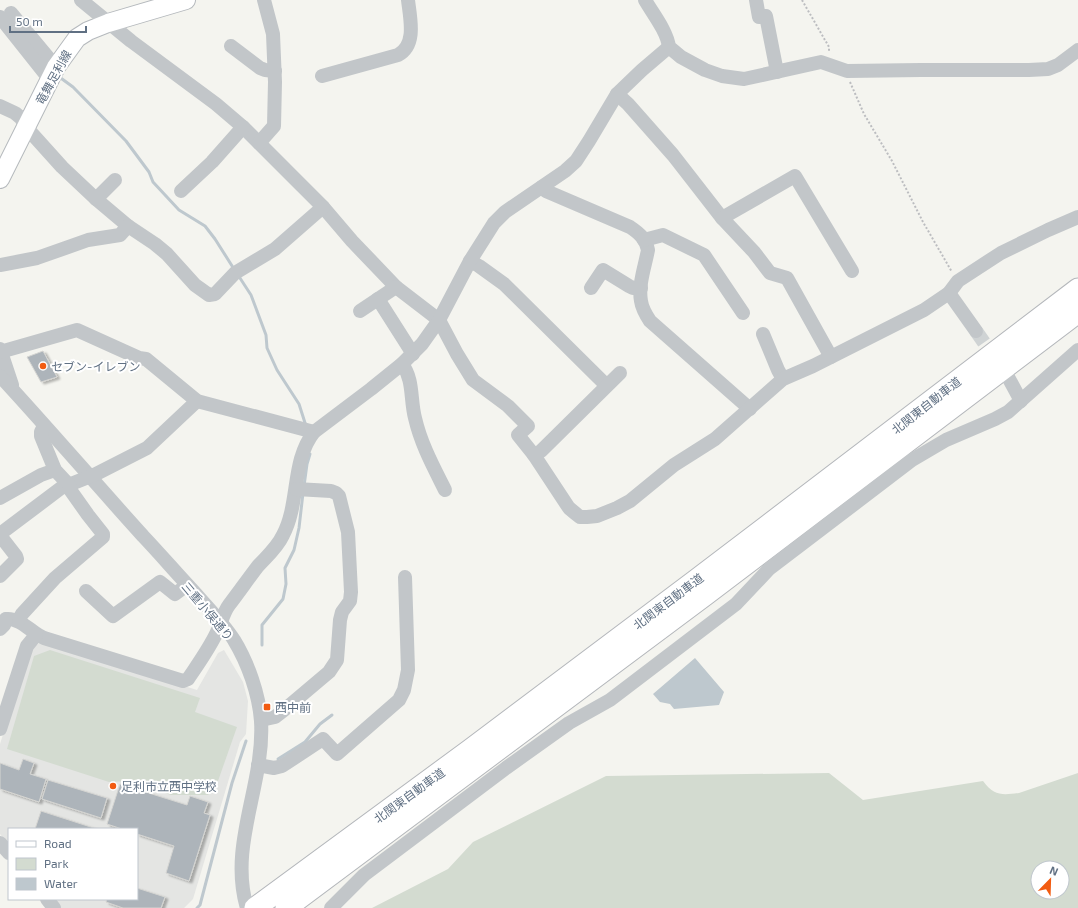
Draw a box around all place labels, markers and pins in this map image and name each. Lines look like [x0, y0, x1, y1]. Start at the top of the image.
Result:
place label: セブン-イレブン [51, 359, 140, 373]
marker: セブン-イレブン [38, 361, 48, 371]
place label: 西中前 [275, 700, 311, 714]
marker: 西中前 [262, 702, 272, 712]
place label: 足利市立西中学校 [121, 779, 217, 793]
marker: 足利市立西中学校 [108, 781, 118, 791]

